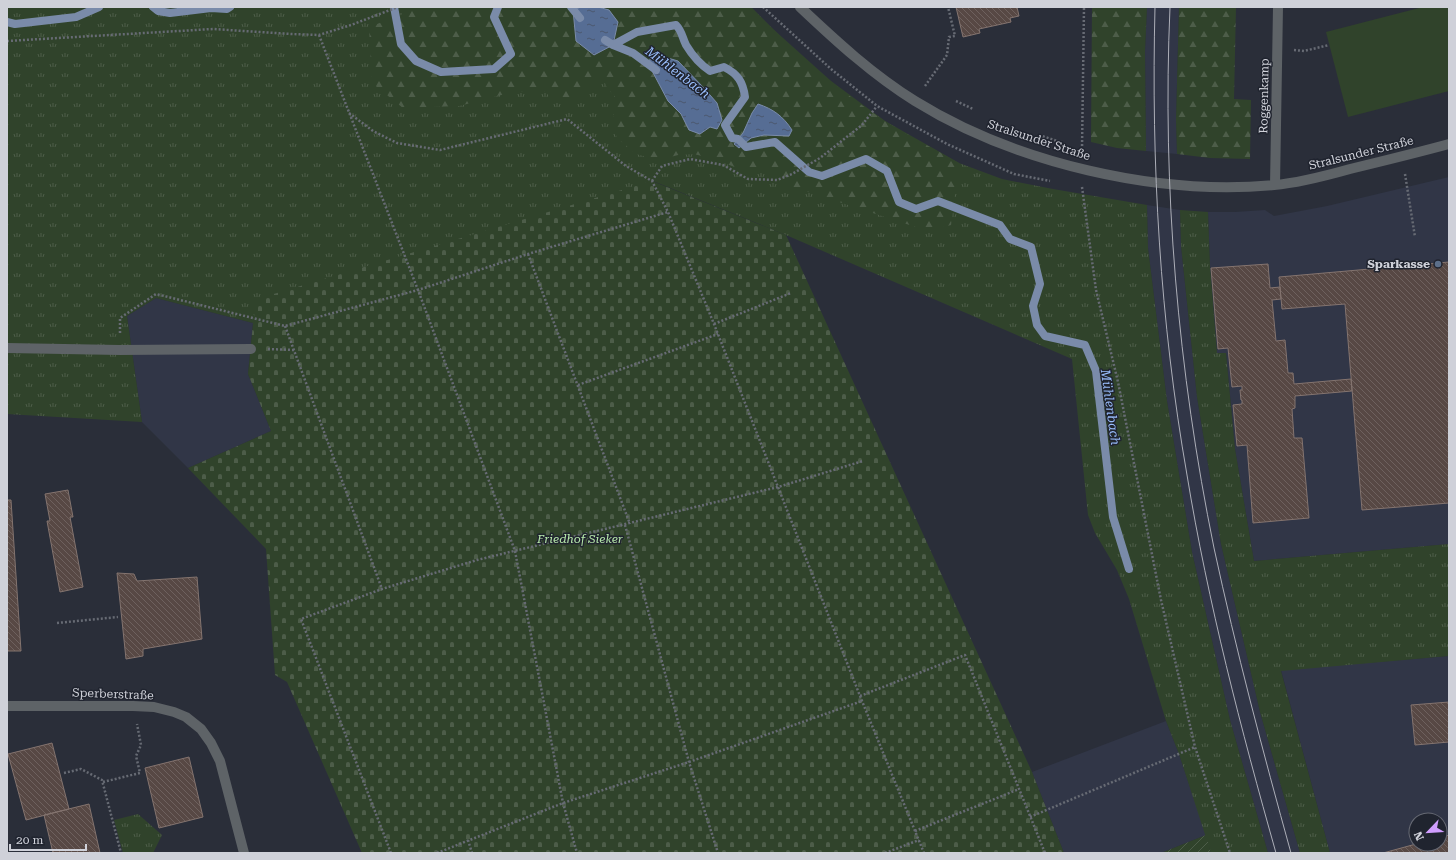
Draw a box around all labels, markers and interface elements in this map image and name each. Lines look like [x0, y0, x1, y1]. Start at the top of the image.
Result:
water label: Mühlenbach [642, 43, 713, 101]
street label: Roggenkamp [1256, 58, 1272, 134]
street label: Stralsunder Straße [986, 117, 1093, 163]
street label: Stralsunder Straße [1307, 133, 1415, 173]
place label: Sparkasse [1367, 257, 1430, 271]
marker: Sparkasse [1433, 259, 1443, 269]
water label: Mühlenbach [1098, 367, 1123, 446]
park label: Friedhof Sieker [536, 532, 623, 546]
street label: Sperberstraße [72, 686, 154, 702]
north arrow [1408, 812, 1448, 852]
scale bar [10, 826, 86, 852]
text: N [1411, 829, 1427, 843]
text: 20 m [16, 833, 43, 847]

